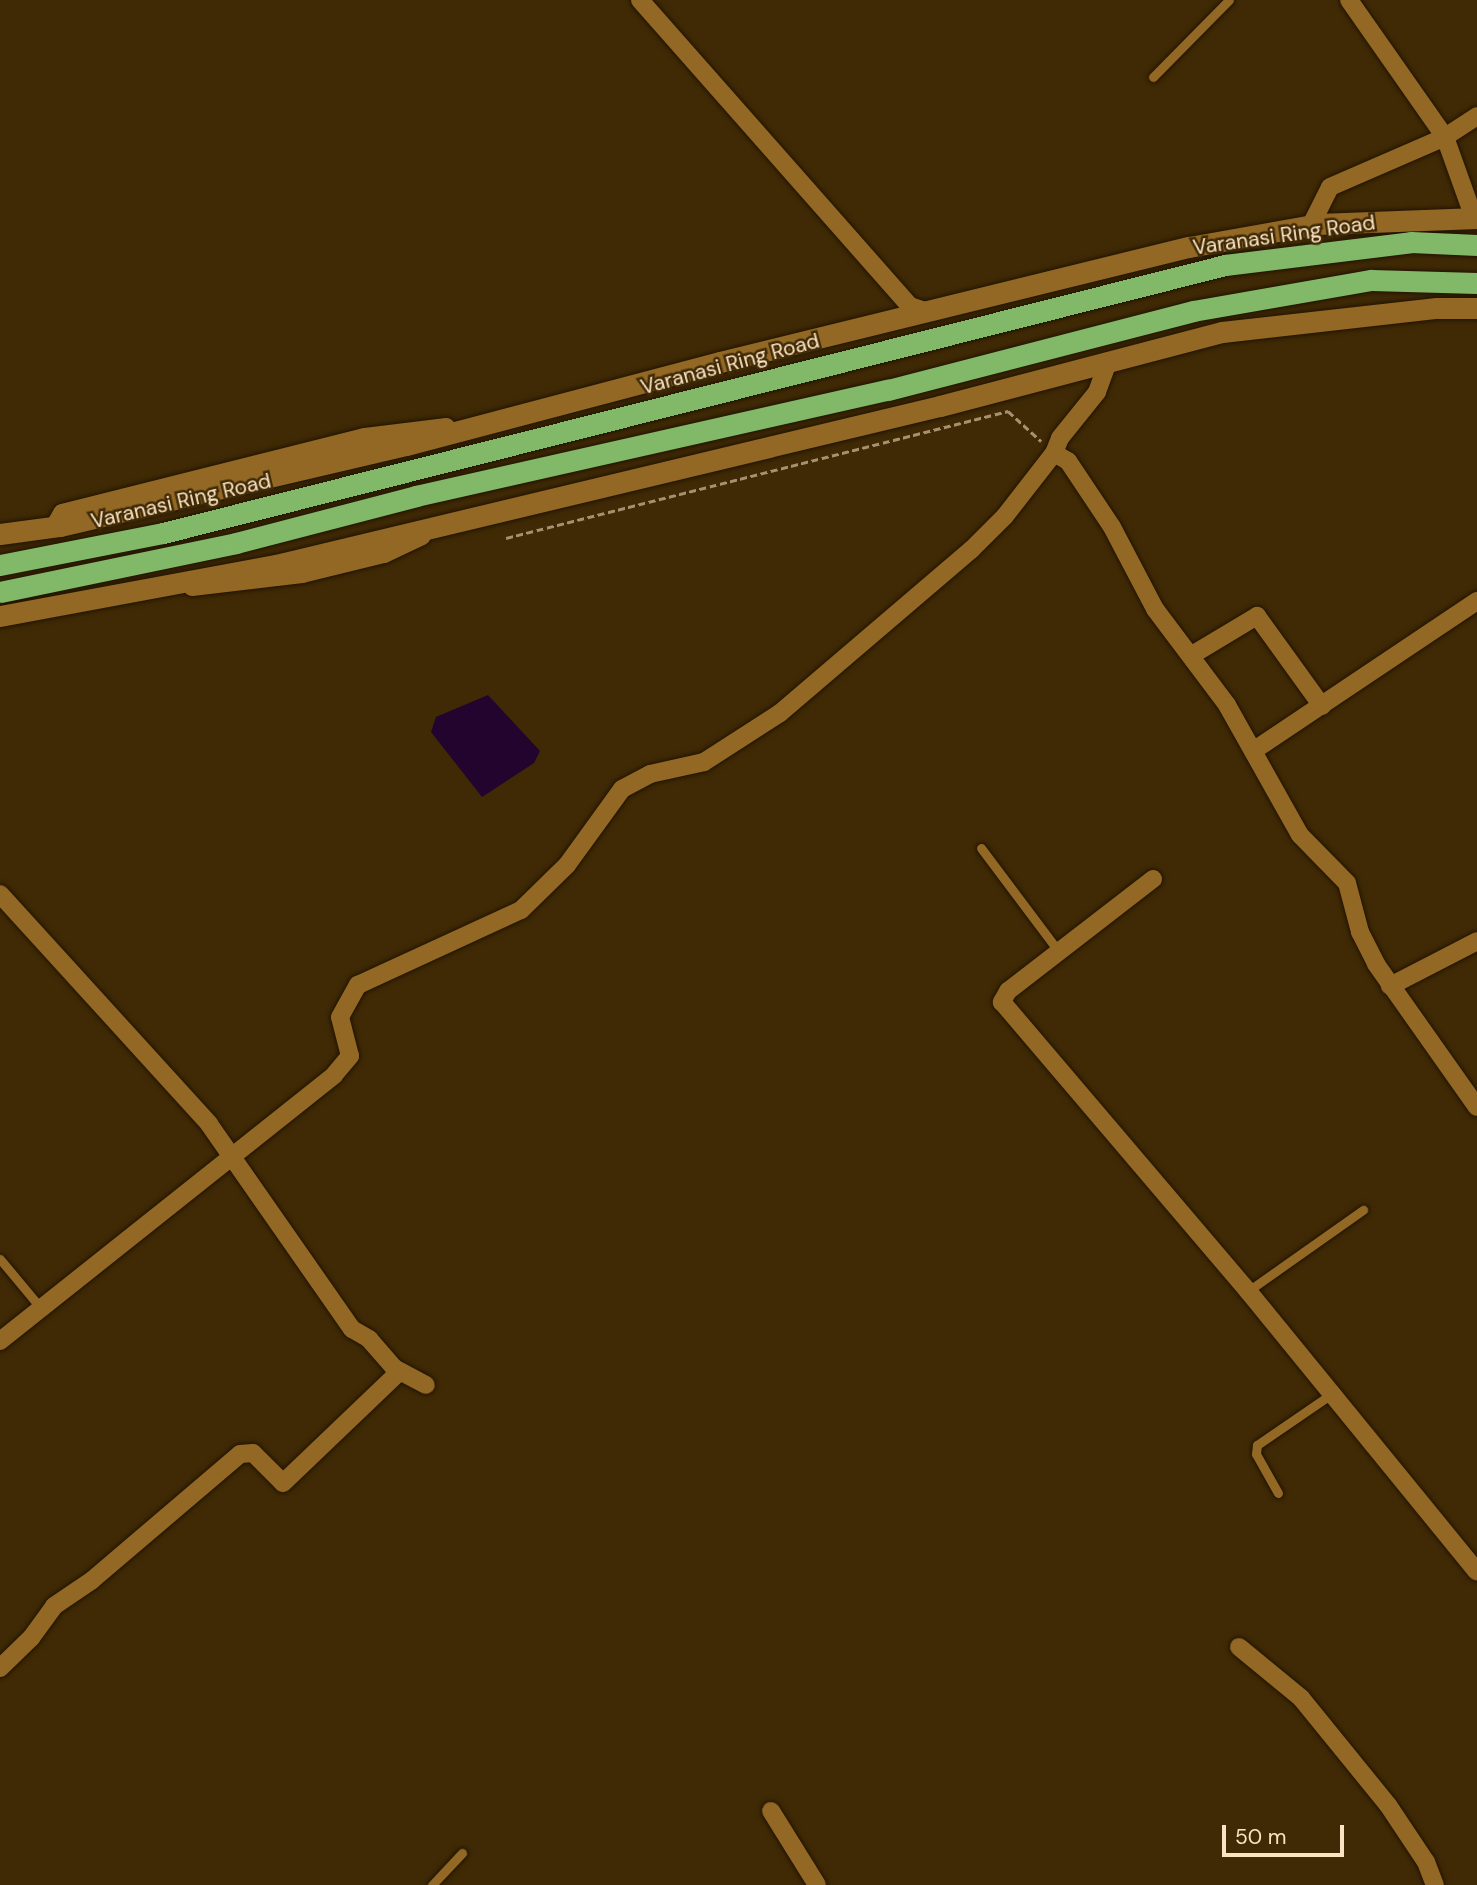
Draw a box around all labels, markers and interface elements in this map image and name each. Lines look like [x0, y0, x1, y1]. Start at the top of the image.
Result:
street label: Varanasi Ring Road [1191, 210, 1377, 260]
street label: Varanasi Ring Road [638, 328, 822, 400]
street label: Varanasi Ring Road [89, 468, 273, 534]
scale bar [1225, 1812, 1348, 1856]
text: 50 m [1235, 1823, 1286, 1851]

